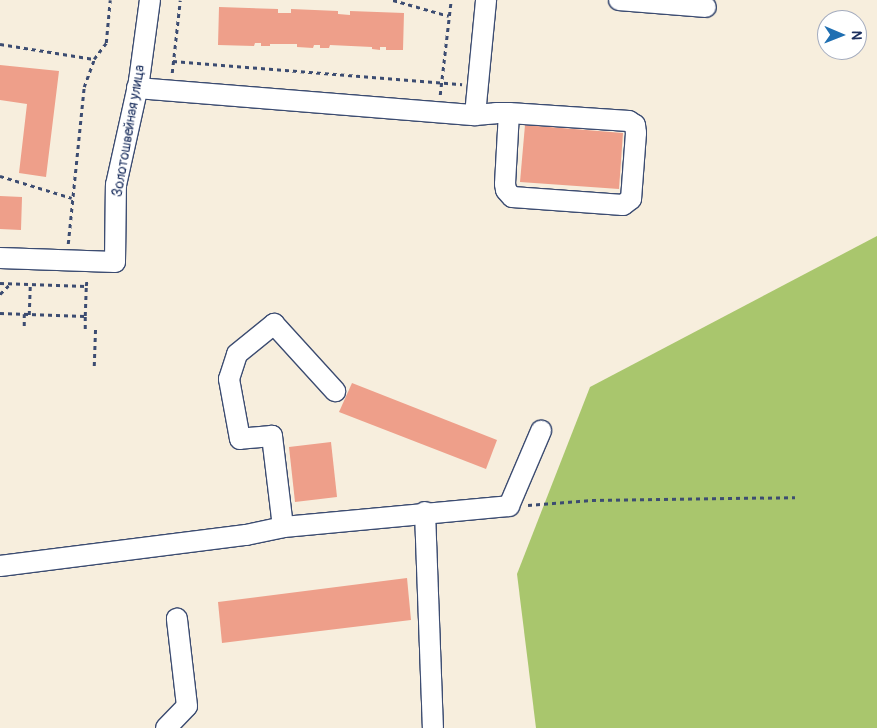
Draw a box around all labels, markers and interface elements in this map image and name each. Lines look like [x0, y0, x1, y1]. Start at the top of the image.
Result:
north arrow [817, 10, 867, 60]
text: N [848, 30, 865, 40]
street label: Золотошвейная улица [109, 64, 149, 198]

